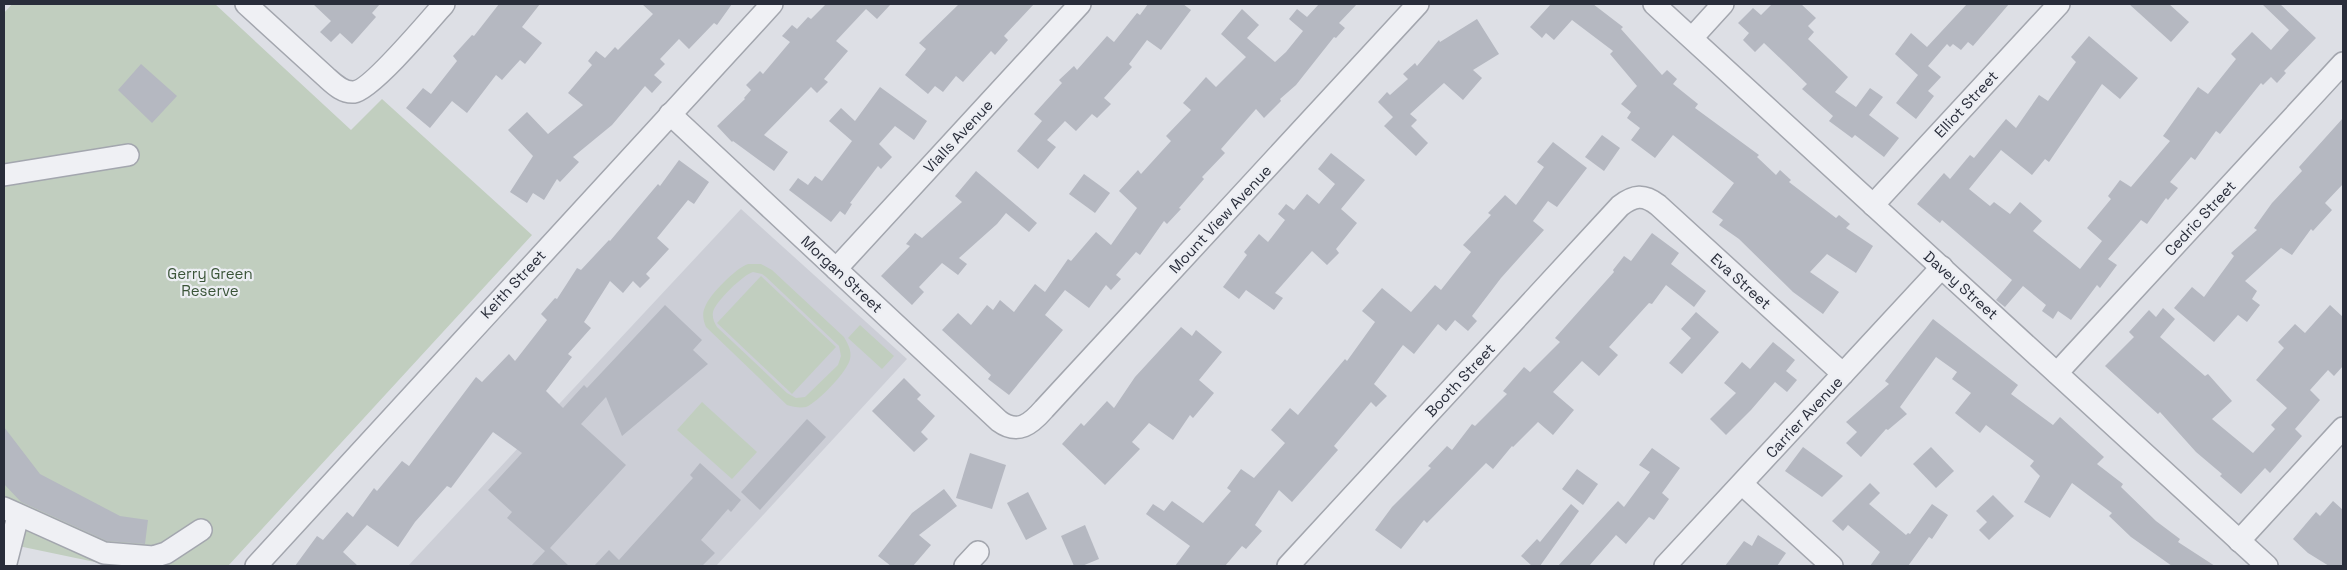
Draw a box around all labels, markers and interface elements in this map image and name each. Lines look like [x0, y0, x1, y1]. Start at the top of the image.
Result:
street label: Elliot Street [1930, 66, 2002, 142]
street label: Vialls Avenue [919, 95, 997, 177]
street label: Mount View Avenue [1165, 161, 1275, 277]
street label: Cedric Street [2160, 176, 2240, 260]
street label: Morgan Street [797, 231, 887, 317]
street label: Keith Street [476, 246, 550, 322]
street label: Davey Street [1920, 247, 2002, 323]
street label: Eva Street [1707, 249, 1775, 313]
park label: Gerry Green Reserve [167, 264, 253, 300]
street label: Booth Street [1421, 339, 1499, 421]
street label: Carrier Avenue [1761, 372, 1847, 462]

